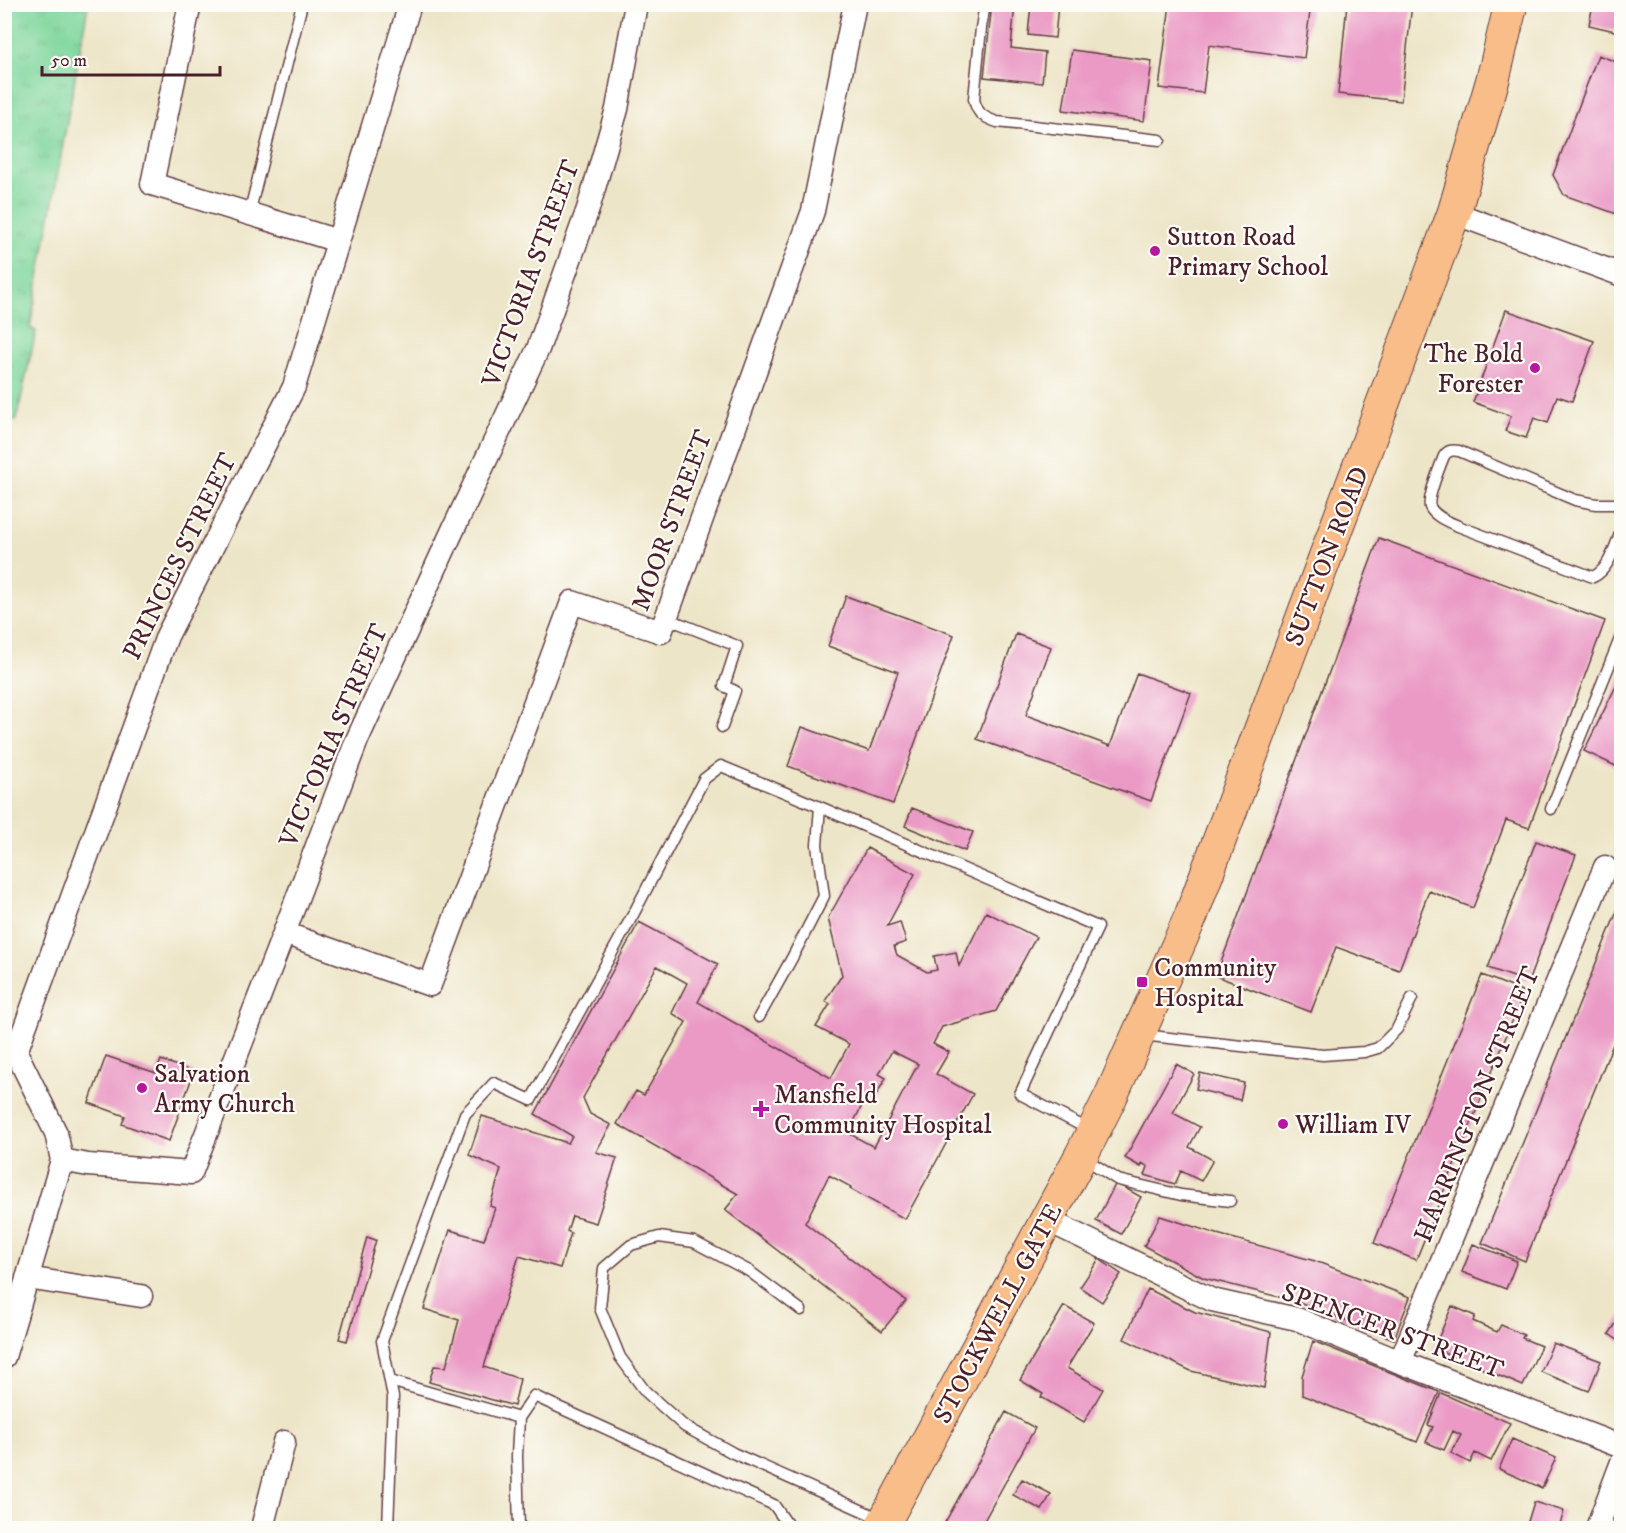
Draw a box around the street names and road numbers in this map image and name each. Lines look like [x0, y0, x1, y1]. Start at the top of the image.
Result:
street label: VICTORIA STREET [475, 155, 588, 393]
street label: MOOR STREET [624, 425, 721, 615]
street label: PRINCES STREET [116, 447, 245, 666]
street label: SUTTON ROAD [1278, 462, 1377, 651]
street label: VICTORIA STREET [272, 619, 396, 853]
street label: HARRINGTON STREET [1407, 961, 1548, 1247]
street label: STOCKWELL GATE [926, 1198, 1070, 1429]
street label: SPENCER STREET [1277, 1276, 1508, 1387]

